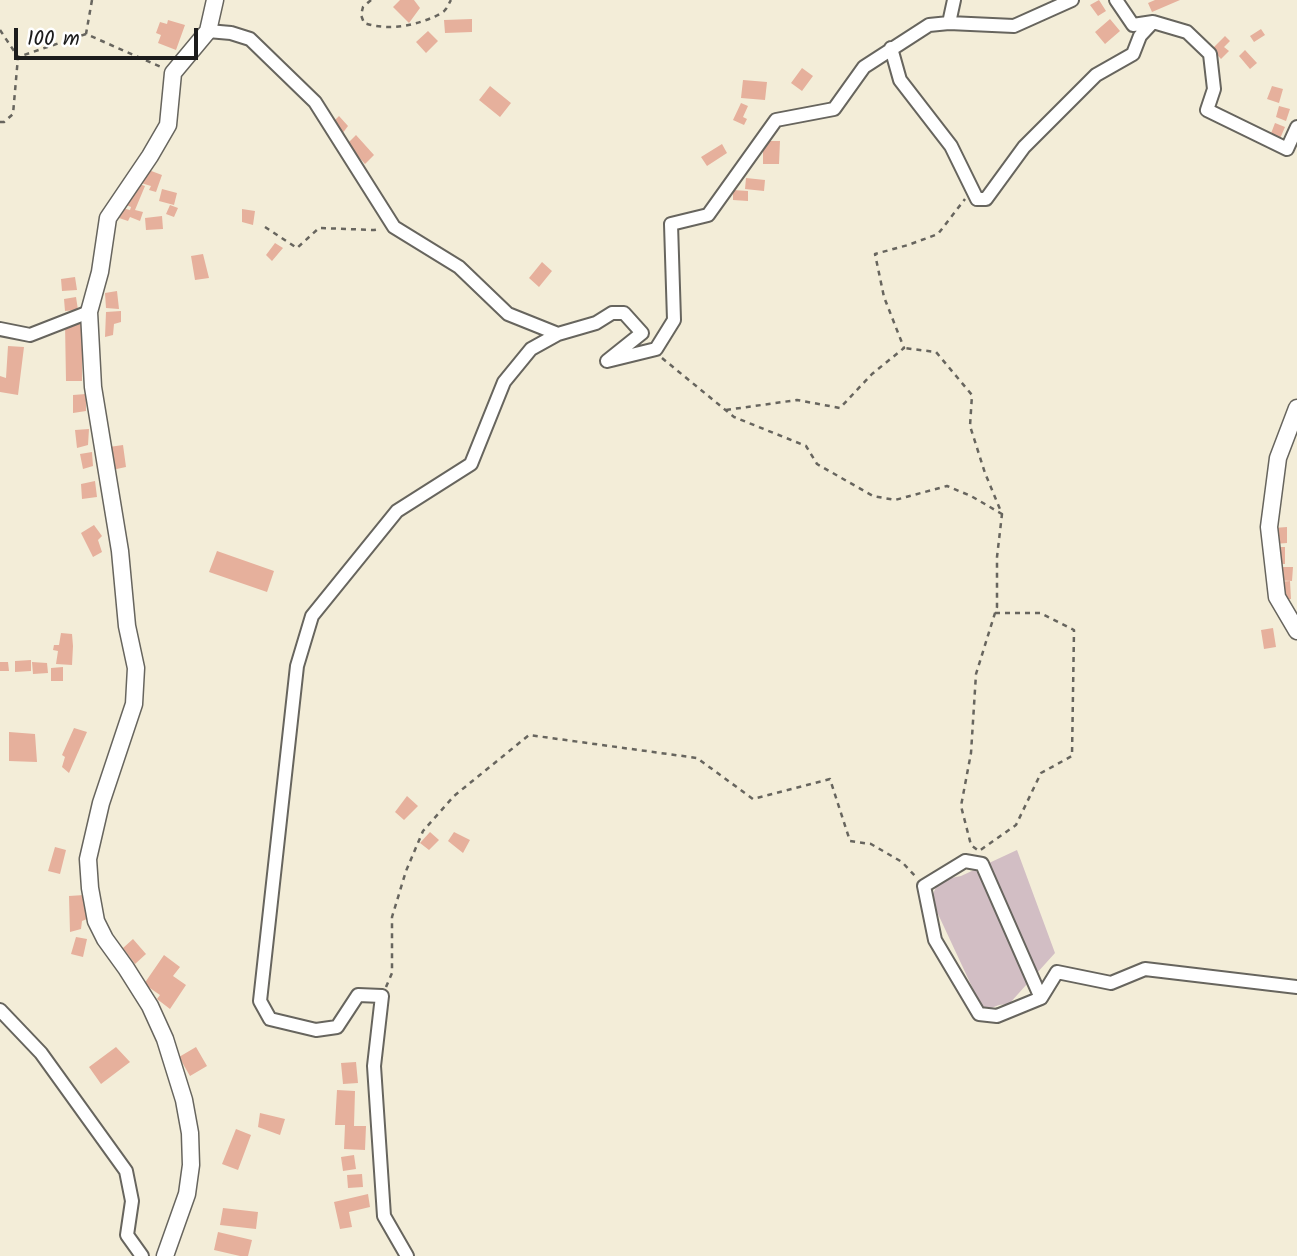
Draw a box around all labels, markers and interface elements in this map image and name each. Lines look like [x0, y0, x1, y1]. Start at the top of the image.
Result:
scale bar [18, 14, 201, 58]
text: 100 m [27, 23, 80, 56]

